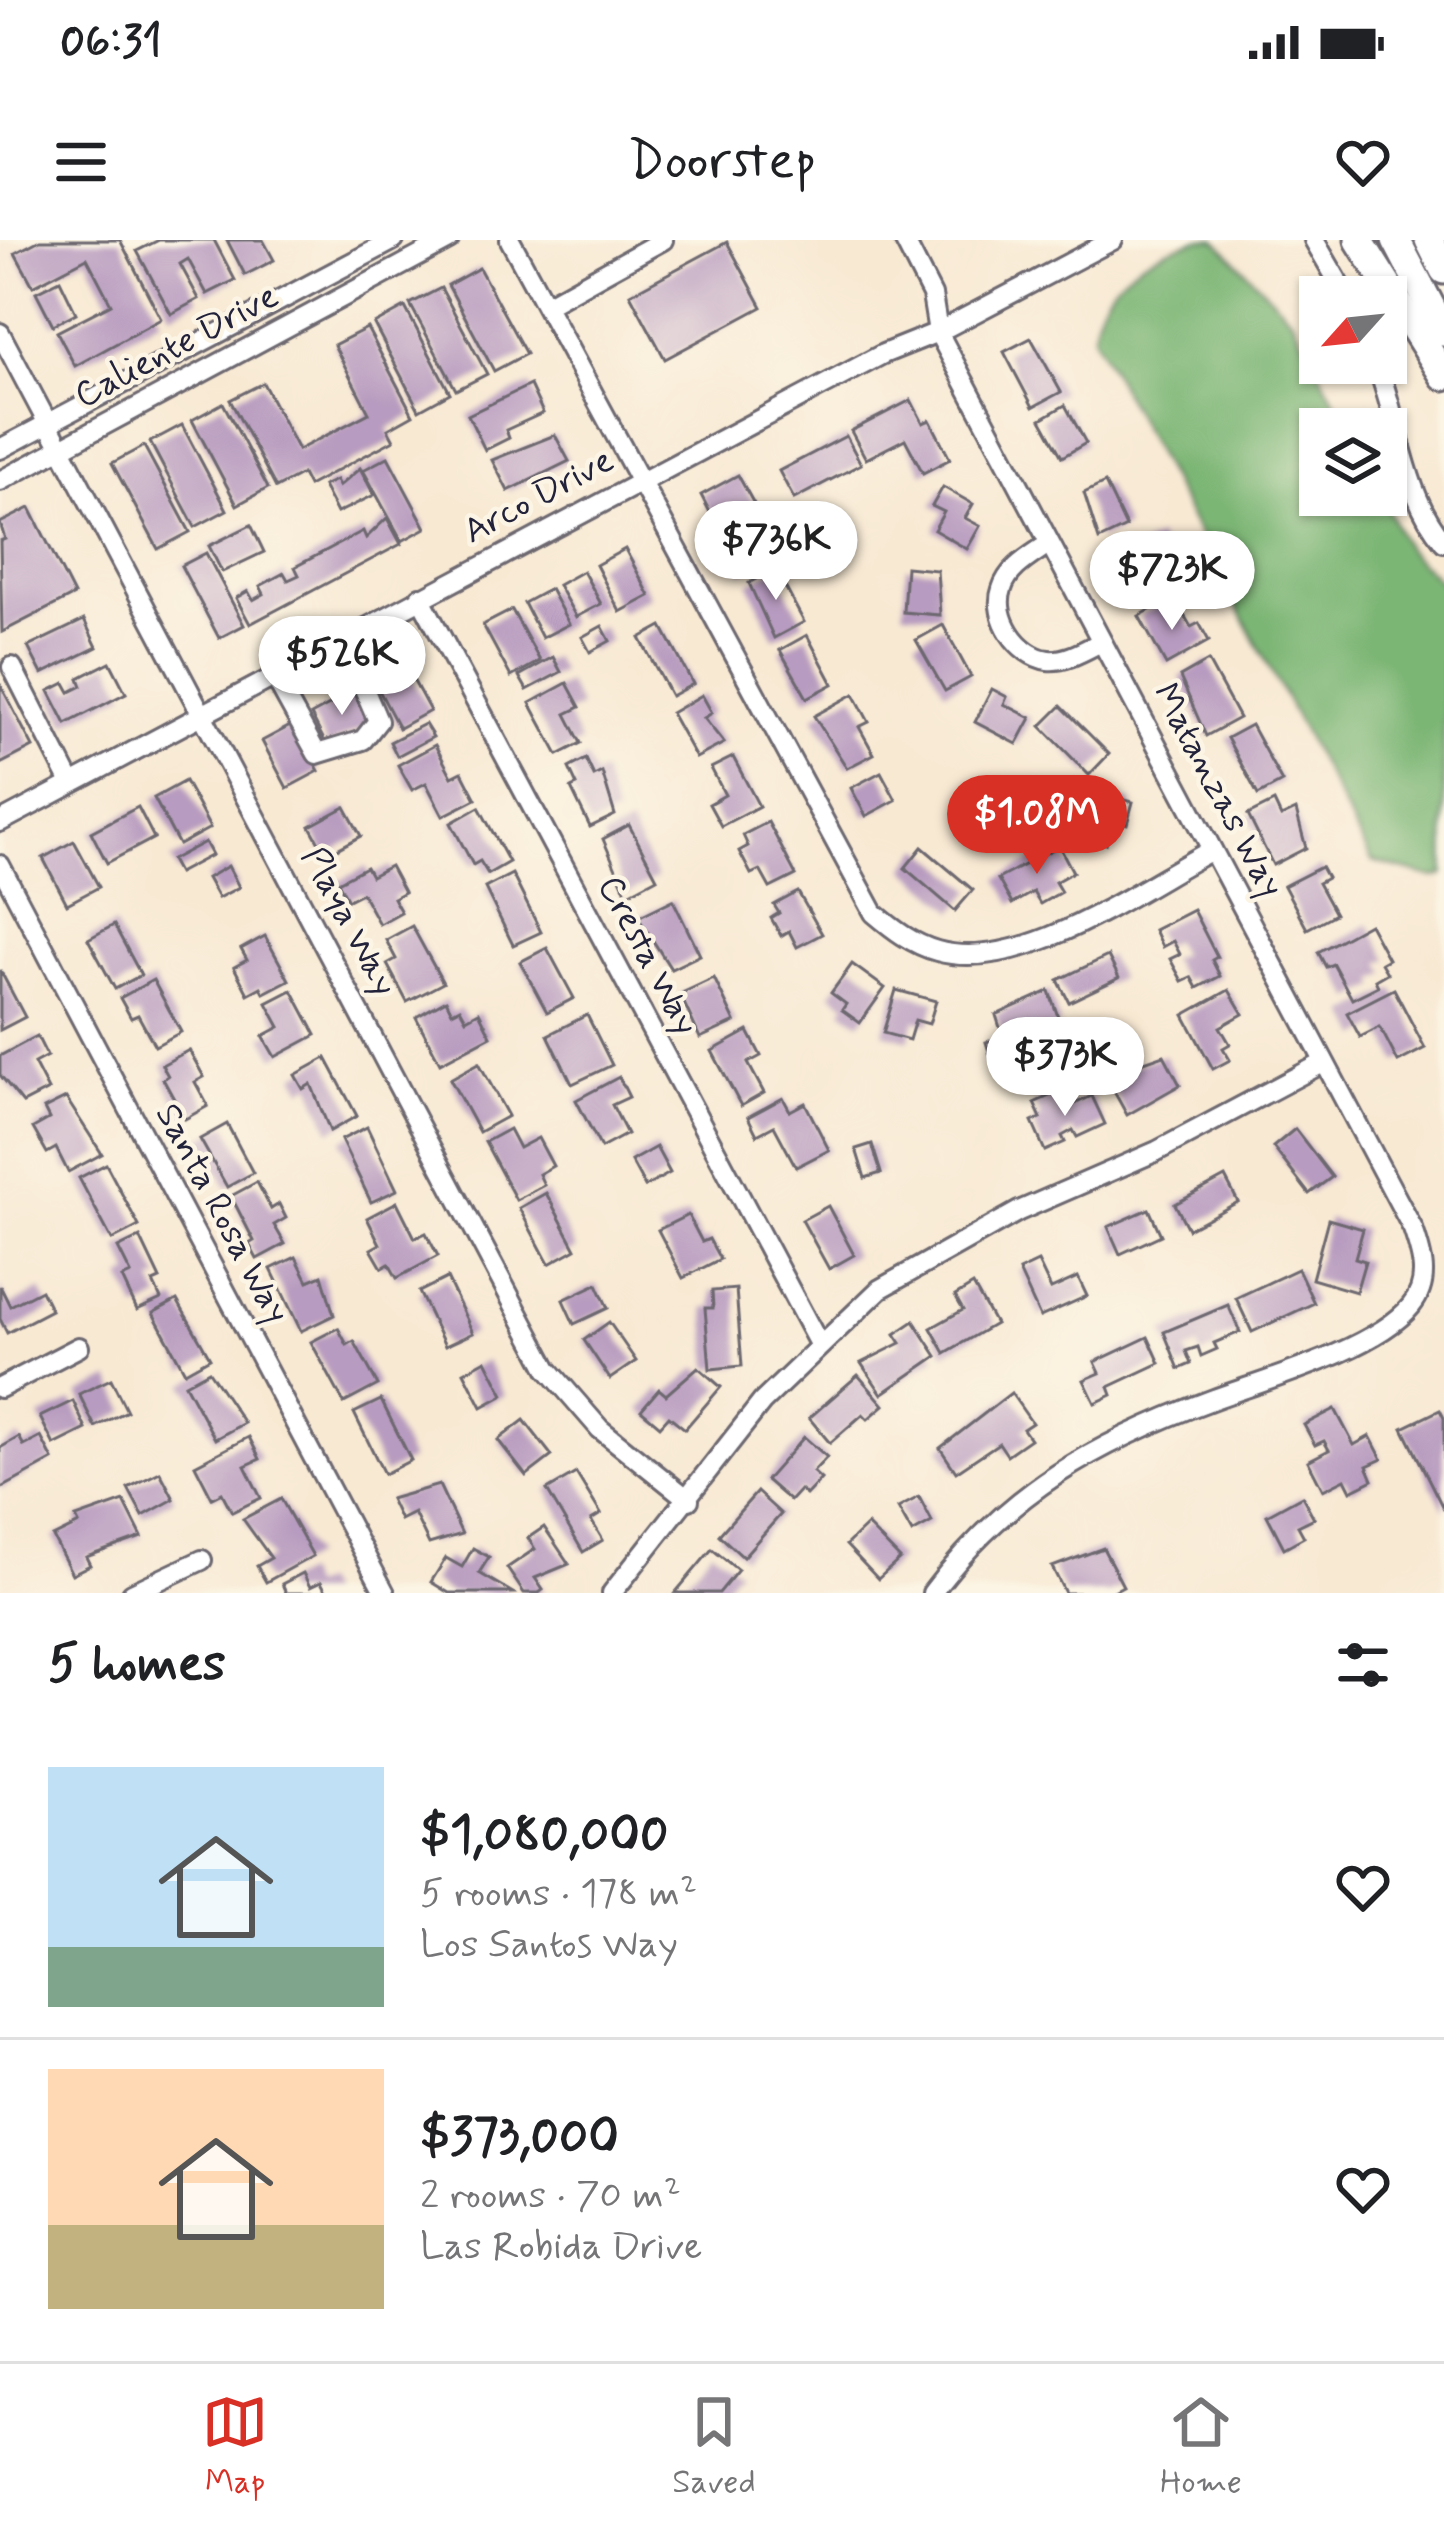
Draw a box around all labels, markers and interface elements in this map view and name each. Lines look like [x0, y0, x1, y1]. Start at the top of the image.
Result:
text: 06:31 [60, 13, 162, 72]
text: Doorstep [628, 127, 816, 198]
icon: menu [48, 129, 114, 195]
icon: heart [1330, 129, 1396, 195]
street label: Caliente Drive [67, 274, 287, 420]
north arrow [1299, 276, 1407, 384]
map controls [1299, 276, 1407, 516]
button: layers [1299, 408, 1407, 516]
street label: Arco Drive [456, 438, 622, 556]
pin: $736K [692, 501, 860, 603]
text: $736K [721, 514, 831, 565]
pin: $723K [1088, 531, 1256, 633]
text: $723K [1117, 544, 1227, 595]
pin: $526K [258, 616, 426, 718]
text: $526K [286, 629, 398, 680]
street label: Matanzas Way [1141, 676, 1293, 906]
pin: $1.08M [939, 775, 1135, 877]
text: $1.08M [974, 788, 1100, 839]
street label: Playa Way [289, 839, 407, 1005]
street label: Cresta Way [585, 868, 709, 1044]
pin: $373K [981, 1017, 1149, 1119]
text: $373K [1013, 1030, 1117, 1081]
street label: Santa Rosa Way [143, 1096, 299, 1332]
text: 5 homes [48, 1632, 226, 1698]
icon: filters [1330, 1632, 1396, 1698]
text: $1,080,000 [420, 1803, 668, 1869]
icon: home [144, 1815, 288, 1959]
icon: heart [1330, 1854, 1396, 1920]
text: 5 rooms · 178 m² [420, 1869, 697, 1920]
text: Los Santos Way [420, 1920, 678, 1971]
text: $373,000 [420, 2105, 619, 2171]
icon: home [144, 2117, 288, 2261]
icon: heart [1330, 2156, 1396, 2222]
text: 2 rooms · 70 m² [420, 2171, 681, 2222]
text: Las Robida Drive [420, 2222, 702, 2273]
tab: Map [202, 2389, 268, 2505]
tab: Saved [672, 2389, 756, 2505]
tab: Home [1160, 2389, 1242, 2505]

